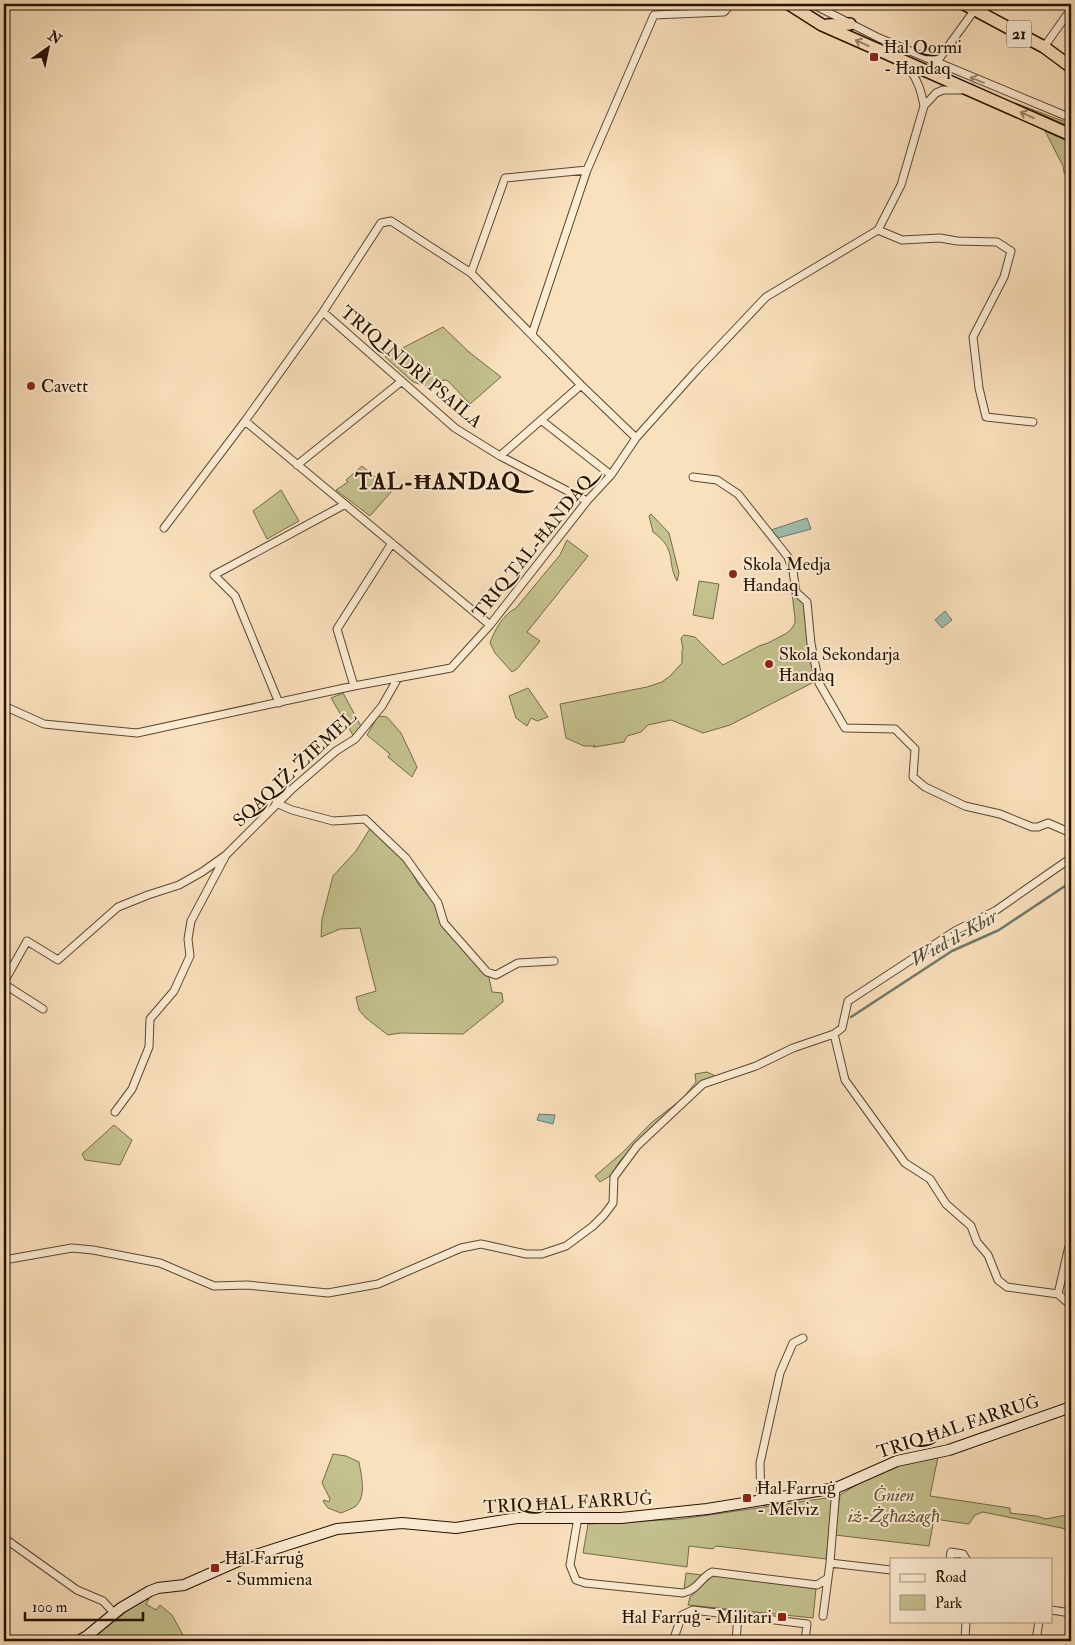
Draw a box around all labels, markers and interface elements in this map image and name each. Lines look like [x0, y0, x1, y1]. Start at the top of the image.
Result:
road number: 21 [1006, 20, 1032, 48]
north arrow [22, 22, 72, 72]
text: N [44, 26, 65, 48]
place label: Ħal Qormi - Ħandaq [884, 36, 962, 80]
one-way arrow [855, 37, 870, 47]
marker: Ħal Qormi - Ħandaq [868, 51, 880, 63]
one-way arrow [970, 75, 986, 84]
one-way arrow [1020, 110, 1035, 120]
street label: TRIQ INDRÌ PSAILA [335, 301, 487, 433]
place label: Cavett [41, 375, 88, 398]
marker: Cavett [25, 380, 37, 392]
street label: TRIQ TAL-ĦANDAQ [468, 461, 606, 624]
district label: TAL-ĦANDAQ [354, 468, 534, 496]
place label: Skola Medja Ħandaq [743, 553, 831, 597]
marker: Skola Medja Ħandaq [727, 568, 739, 580]
place label: Skola Sekondarja Ħandaq [779, 643, 901, 687]
marker: Skola Sekondarja Ħandaq [763, 658, 775, 670]
street label: SQAQ IŻ-ŻIEMEL [228, 705, 362, 832]
water label: Wied il-Kbir [906, 904, 1002, 972]
street label: TRIQ ĦAL FARRUĠ [874, 1390, 1042, 1464]
place label: Ħal Farruġ - Melviz [757, 1477, 836, 1521]
park label: Ġnien iż-Żgħażagħ [848, 1484, 940, 1528]
street label: TRIQ ĦAL FARRUĠ [483, 1487, 653, 1519]
marker: Ħal Farruġ - Melviz [741, 1492, 753, 1504]
place label: Ħal Farruġ - Summiena [225, 1547, 313, 1591]
legend [890, 1558, 1052, 1622]
marker: Ħal Farruġ - Summiena [209, 1562, 221, 1574]
text: Road [935, 1568, 967, 1587]
scale bar [25, 1590, 142, 1622]
text: Park [935, 1594, 962, 1613]
text: 100 m [32, 1598, 68, 1617]
place label: Ħal Farruġ - Militari [622, 1606, 772, 1629]
marker: Ħal Farruġ - Militari [776, 1611, 788, 1623]

